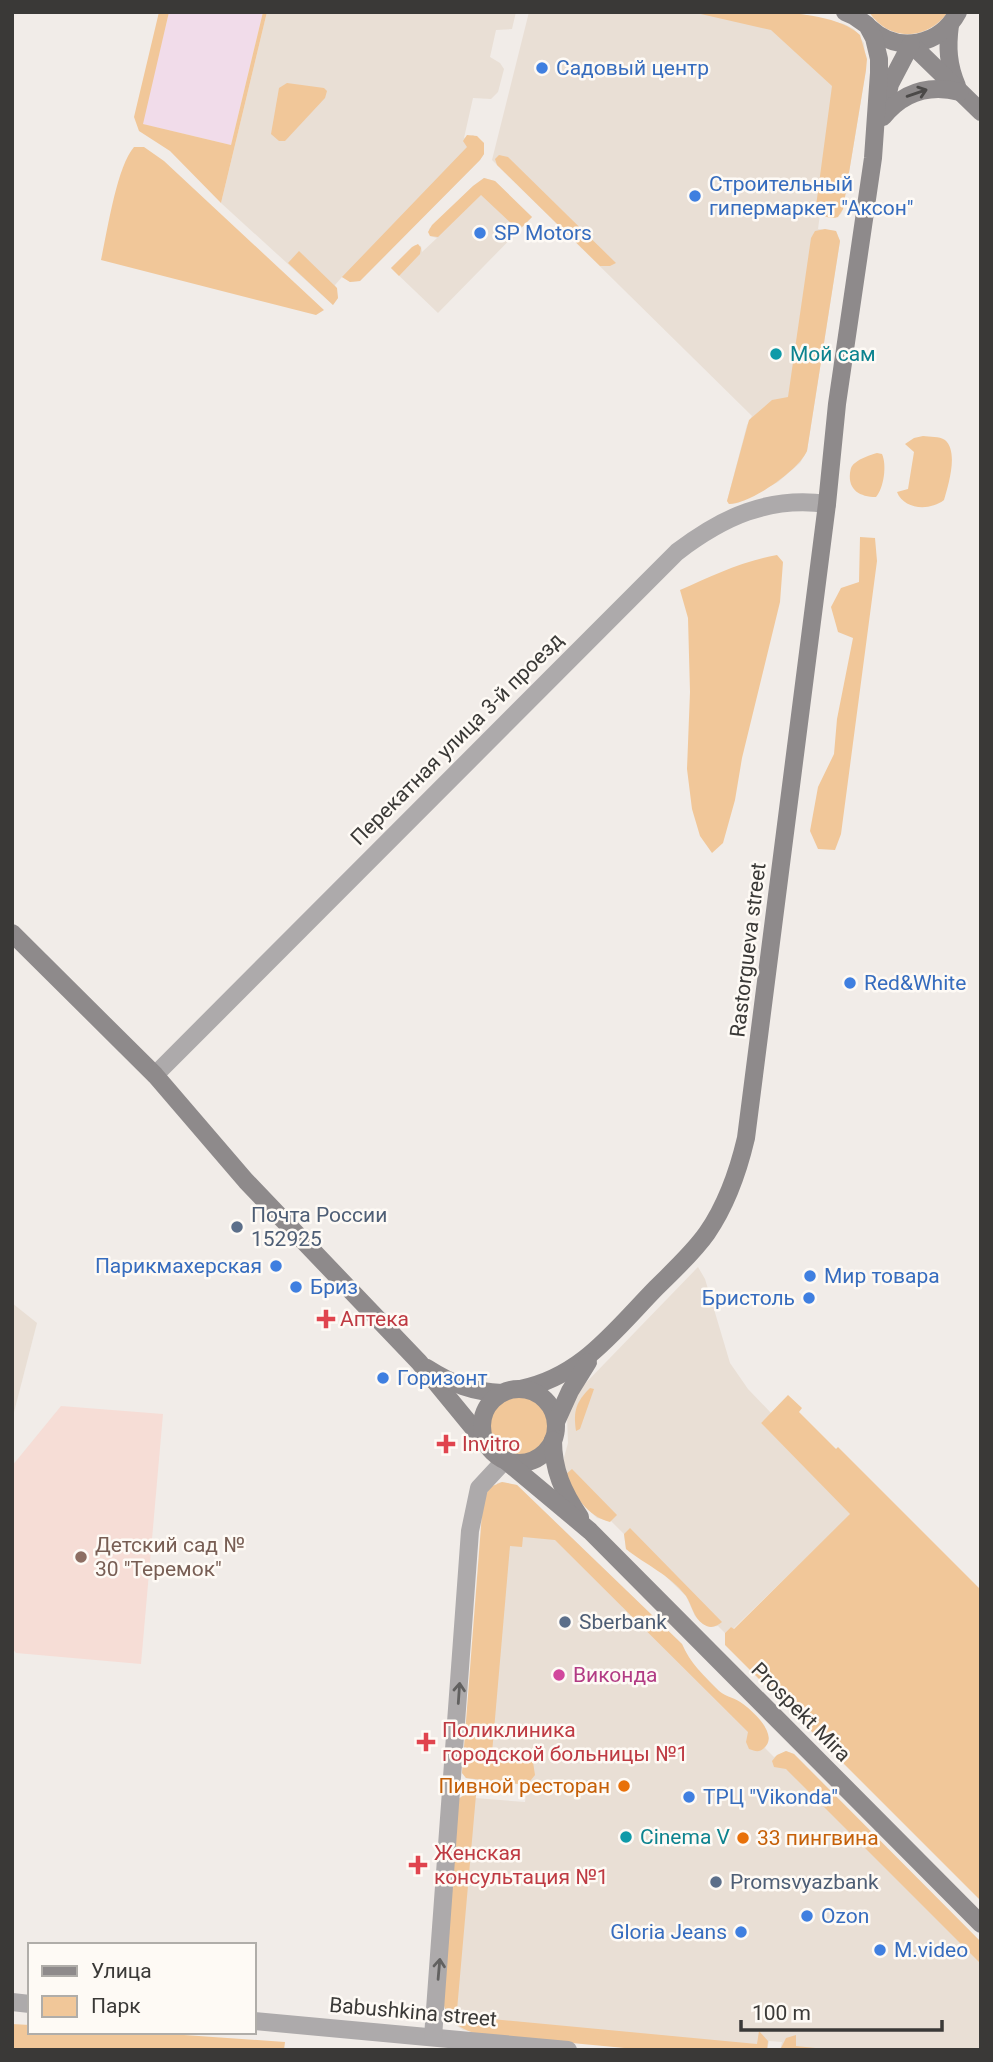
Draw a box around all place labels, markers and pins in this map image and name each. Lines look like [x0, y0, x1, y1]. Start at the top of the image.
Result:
place label: Садовый центр [556, 56, 709, 80]
marker: Садовый центр [534, 60, 550, 76]
place label: Строительный гипермаркет "Аксон" [709, 172, 913, 220]
marker: Строительный гипермаркет "Аксон" [687, 188, 703, 204]
place label: SP Motors [494, 221, 592, 245]
marker: SP Motors [472, 225, 488, 241]
place label: Мой сам [790, 342, 876, 366]
marker: Мой сам [768, 346, 784, 362]
place label: Red&White [864, 971, 966, 995]
marker: Red&White [842, 975, 858, 991]
place label: Почта России 152925 [251, 1203, 387, 1251]
marker: Почта России 152925 [229, 1219, 245, 1235]
place label: Парикмахерская [95, 1254, 262, 1278]
marker: Парикмахерская [268, 1258, 284, 1274]
place label: Мир товара [824, 1264, 940, 1288]
marker: Мир товара [802, 1268, 818, 1284]
place label: Бриз [310, 1275, 358, 1299]
marker: Бриз [288, 1279, 304, 1295]
place label: Бристоль [702, 1286, 795, 1310]
marker: Бристоль [801, 1290, 817, 1306]
place label: Аптека [340, 1307, 409, 1331]
marker: Аптека [318, 1311, 334, 1327]
place label: Горизонт [397, 1366, 488, 1390]
marker: Горизонт [375, 1370, 391, 1386]
place label: Invitro [462, 1432, 520, 1456]
marker: Invitro [436, 1434, 456, 1454]
place label: Детский сад № 30 "Теремок" [95, 1533, 245, 1581]
marker: Детский сад № 30 "Теремок" [73, 1549, 89, 1565]
place label: Sberbank [579, 1610, 667, 1634]
marker: Sberbank [557, 1614, 573, 1630]
place label: Виконда [573, 1663, 658, 1687]
marker: Виконда [551, 1667, 567, 1683]
place label: Поликлиника городской больницы №1 [442, 1718, 688, 1766]
marker: Поликлиника городской больницы №1 [416, 1732, 436, 1752]
place label: Пивной ресторан [439, 1774, 610, 1798]
marker: Пивной ресторан [616, 1778, 632, 1794]
place label: ТРЦ "Vikonda" [703, 1785, 838, 1809]
marker: ТРЦ "Vikonda" [681, 1789, 697, 1805]
place label: Cinema V [640, 1825, 731, 1849]
place label: 33 пингвина [757, 1826, 879, 1850]
marker: Cinema V [618, 1829, 634, 1845]
marker: 33 пингвина [735, 1830, 751, 1846]
place label: Женская консультация №1 [434, 1841, 609, 1889]
marker: Женская консультация №1 [408, 1855, 428, 1875]
place label: Promsvyazbank [730, 1870, 879, 1894]
marker: Promsvyazbank [708, 1874, 724, 1890]
place label: Ozon [821, 1904, 869, 1928]
marker: Ozon [799, 1908, 815, 1924]
place label: Gloria Jeans [610, 1920, 727, 1944]
marker: Gloria Jeans [733, 1924, 749, 1940]
place label: M.video [894, 1938, 968, 1962]
marker: M.video [872, 1942, 888, 1958]

